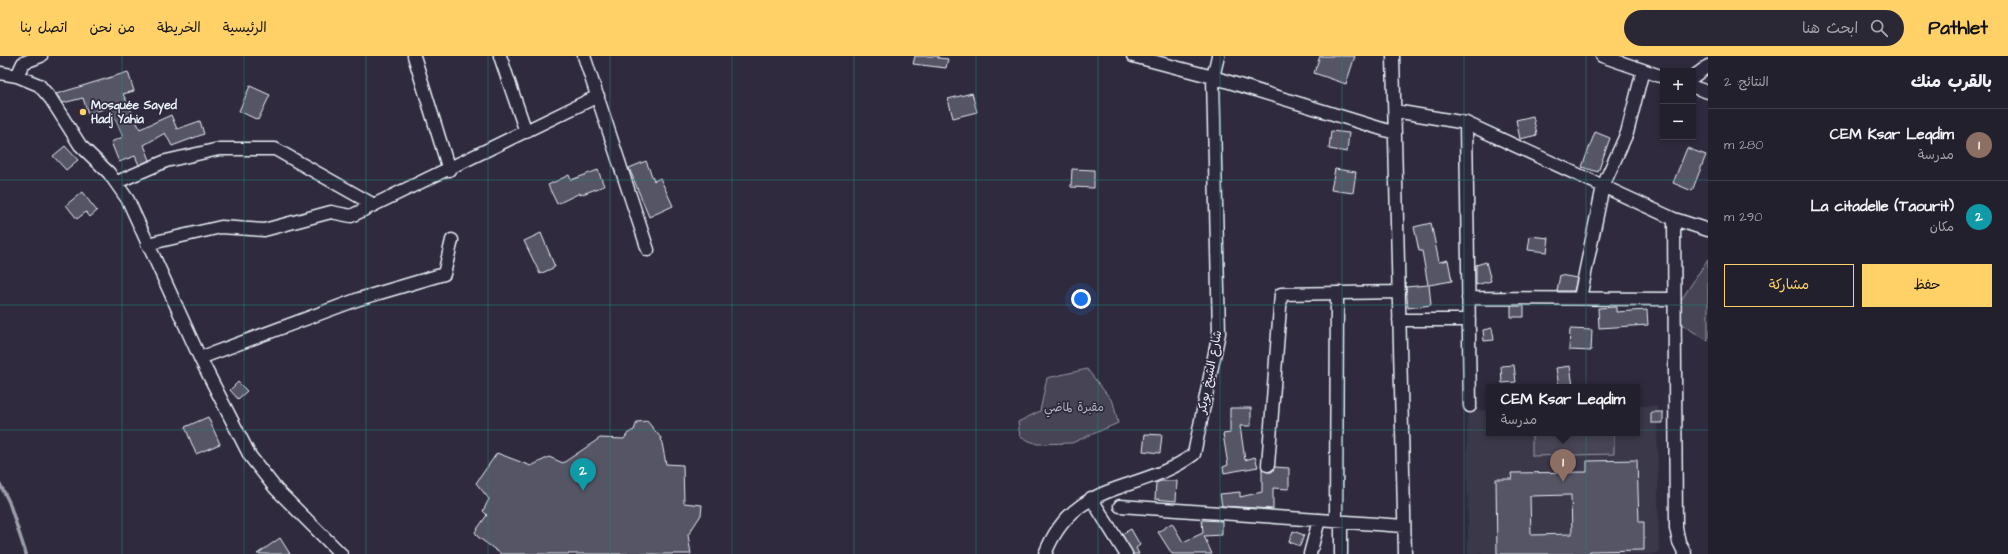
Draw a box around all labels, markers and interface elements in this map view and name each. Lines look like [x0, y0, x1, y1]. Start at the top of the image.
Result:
search box [1624, 10, 1904, 46]
text: Pathlet [1928, 15, 1988, 42]
icon: search [1868, 17, 1890, 39]
text: اتصل بنا [20, 18, 67, 38]
text: من نحن [89, 18, 135, 38]
text: الخريطة [157, 18, 201, 38]
text: الرئيسية [223, 18, 267, 38]
text: ابحث هنا [1802, 18, 1858, 39]
map controls [1660, 68, 1696, 140]
button: + [1660, 68, 1696, 104]
text: بالقرب منك [1911, 70, 1992, 94]
text: النتائج: 2 [1724, 73, 1769, 91]
place label: Mosquée Sayed Hadj Yahia [91, 97, 178, 129]
button: − [1660, 104, 1696, 140]
marker: Mosquée Sayed Hadj Yahia [78, 107, 88, 117]
text: CEM Ksar Leqdim [1830, 124, 1954, 145]
text: 280 m [1724, 136, 1763, 154]
text: 1 [1978, 136, 1980, 154]
text: مدرسة [1918, 146, 1954, 164]
text: La citadelle (Taourit) [1810, 196, 1954, 217]
text: 290 m [1724, 208, 1762, 226]
text: 2 [1975, 208, 1983, 226]
text: مكان [1930, 218, 1954, 236]
button: مشاركة [1724, 264, 1854, 307]
button: حفظ [1862, 264, 1992, 307]
your location [1071, 289, 1091, 309]
street label: شارع الشيخ بوبكر [1193, 329, 1226, 416]
popup [1486, 384, 1640, 436]
text: CEM Ksar Leqdim [1501, 389, 1625, 410]
park label: مقبرة لماضي [1044, 399, 1104, 418]
text: مدرسة [1501, 411, 1537, 429]
pin: 1 [1550, 449, 1576, 482]
pin: 2 [570, 458, 596, 491]

